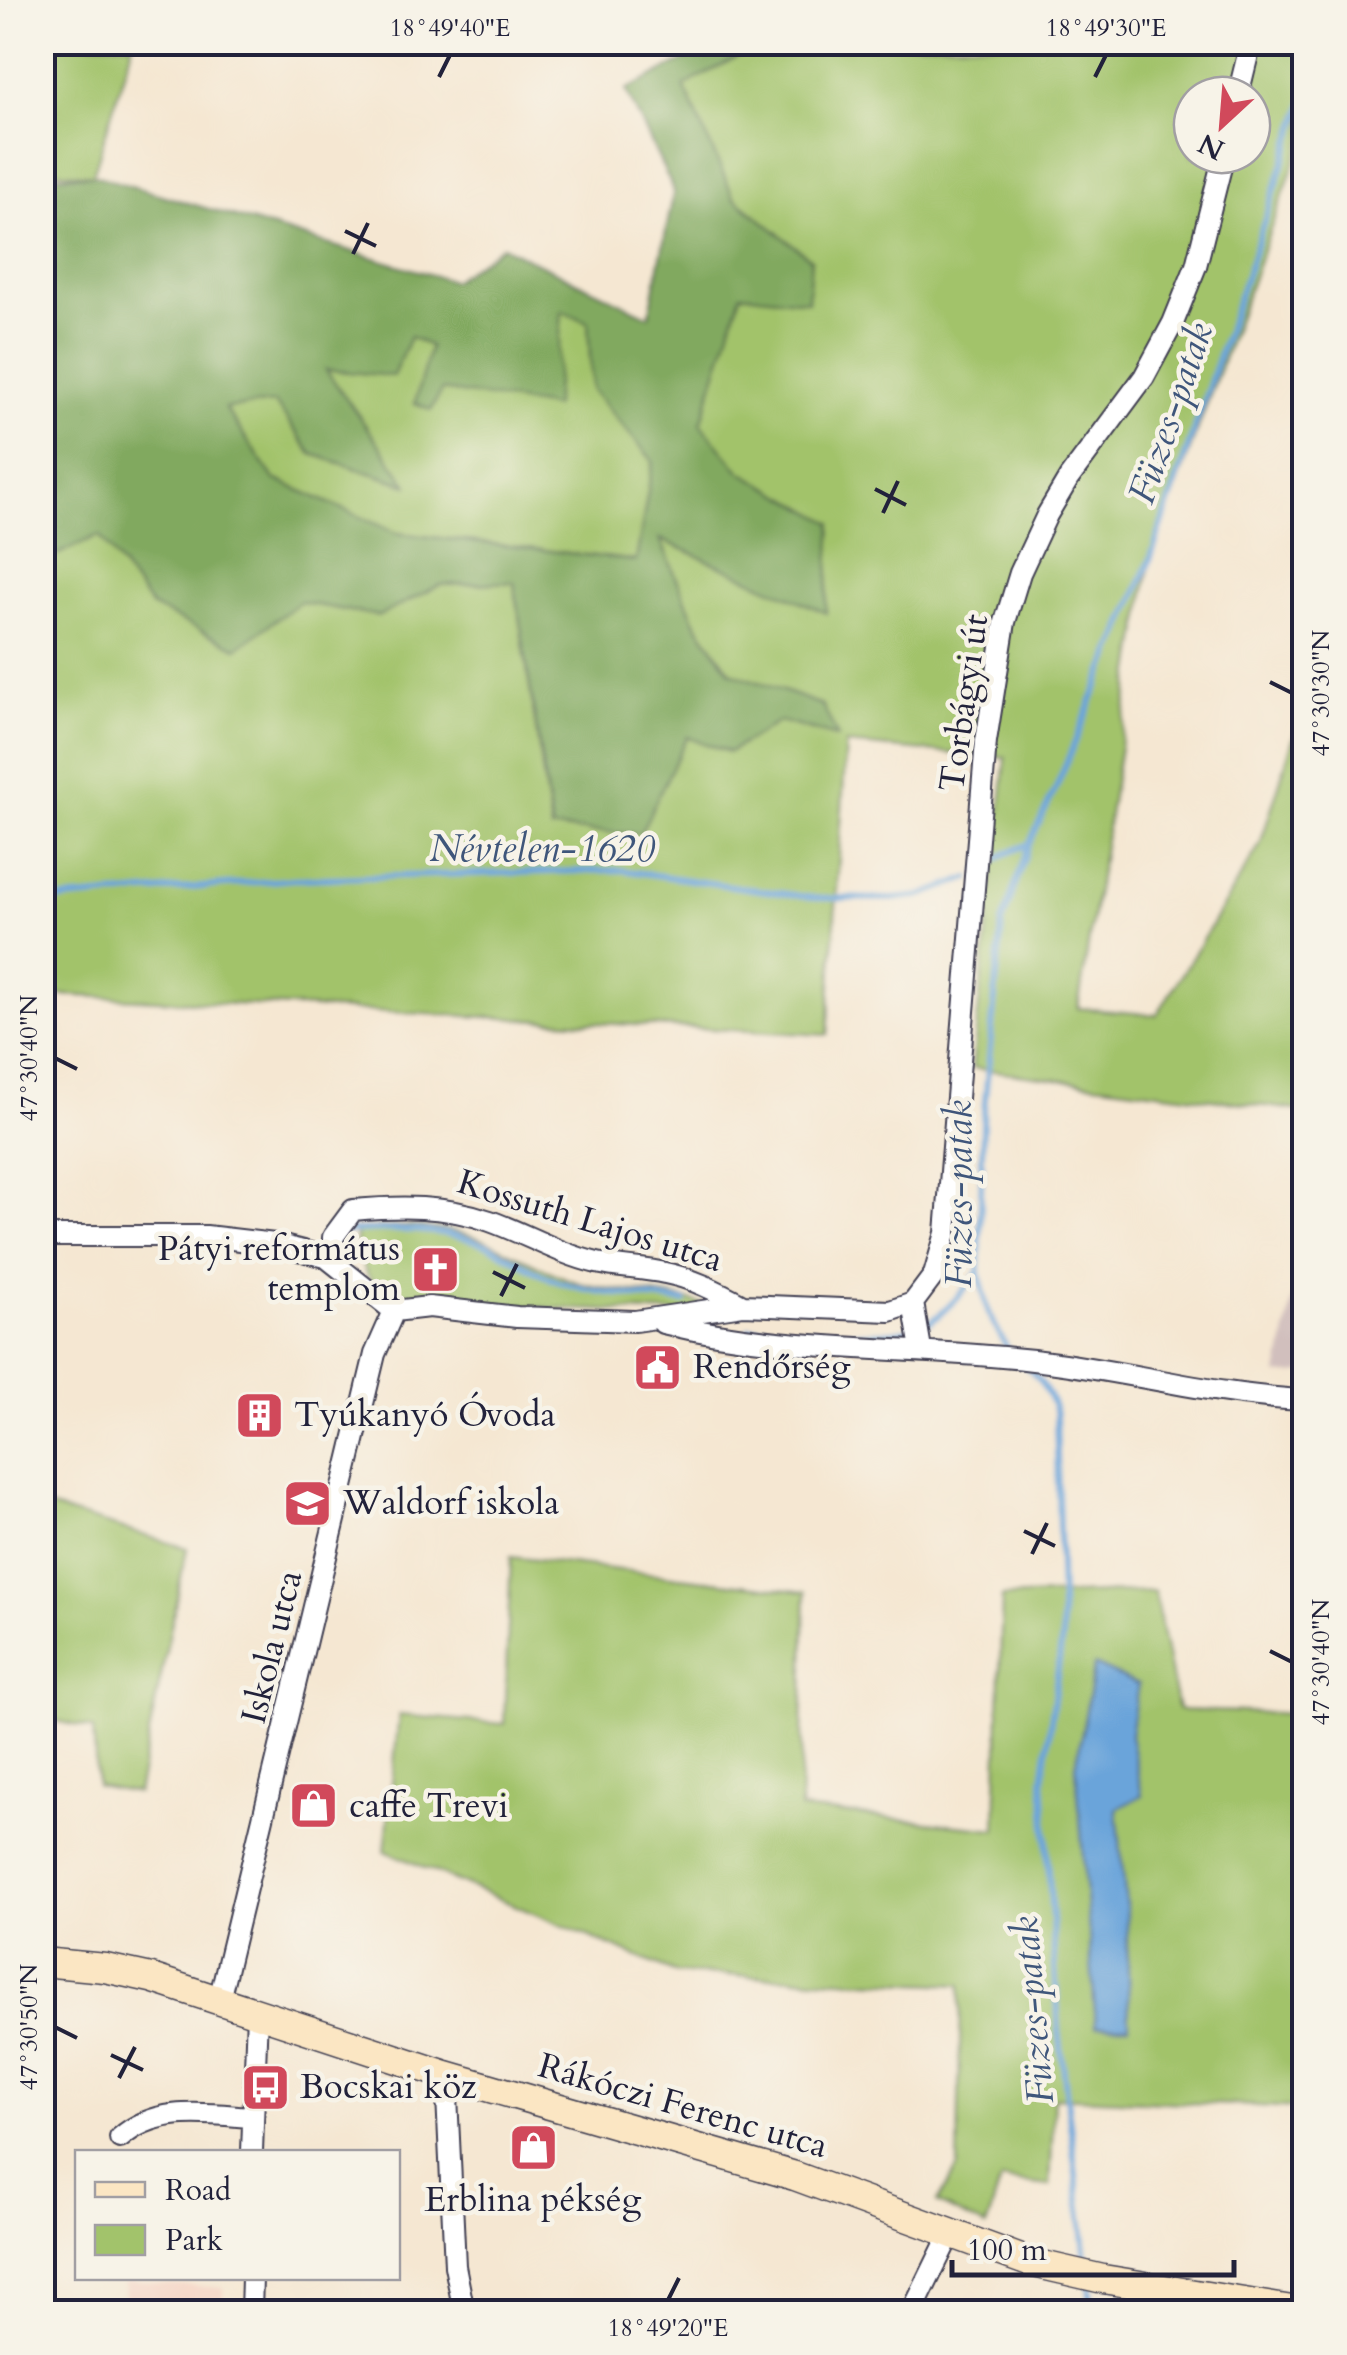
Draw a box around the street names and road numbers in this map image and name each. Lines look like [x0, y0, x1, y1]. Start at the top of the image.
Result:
street label: Torbágyi út [928, 611, 1000, 795]
street label: Kossuth Lajos utca [452, 1158, 728, 1284]
street label: Iskola utca [230, 1565, 314, 1729]
street label: Rákóczi Ferenc utca [533, 2042, 833, 2170]

